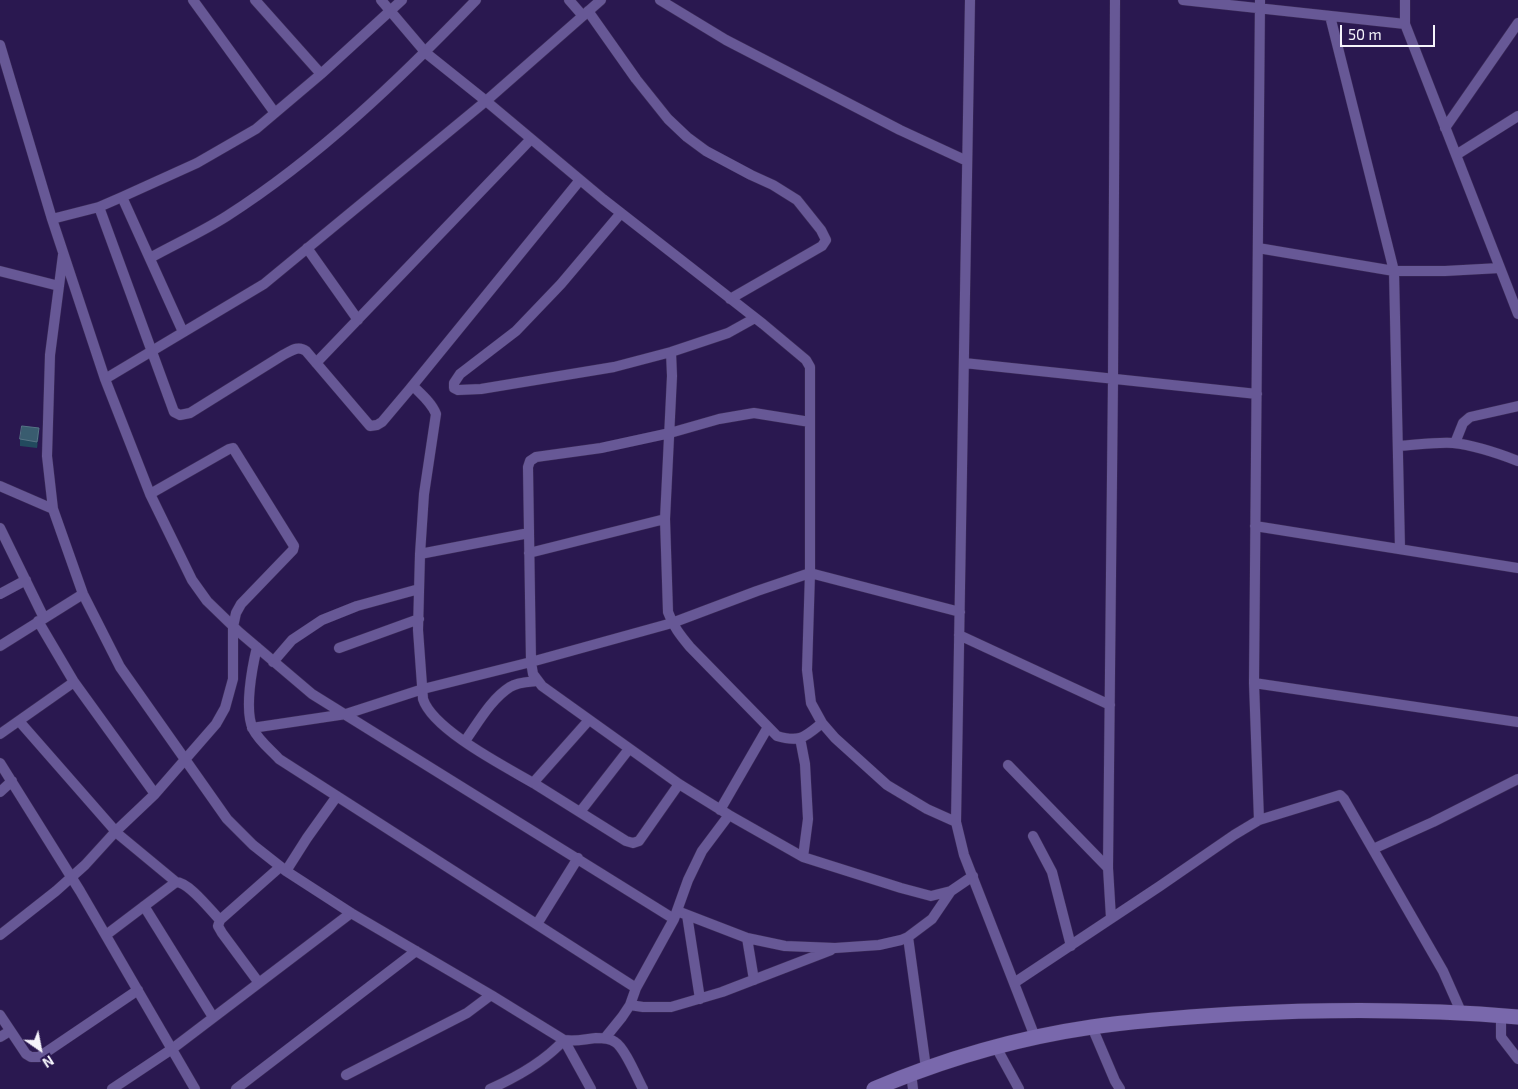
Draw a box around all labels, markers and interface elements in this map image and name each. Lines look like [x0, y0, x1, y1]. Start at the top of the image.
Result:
scale bar [1343, 15, 1438, 47]
text: 50 m [1348, 25, 1382, 43]
north arrow [15, 1024, 65, 1074]
text: N [40, 1052, 57, 1072]

